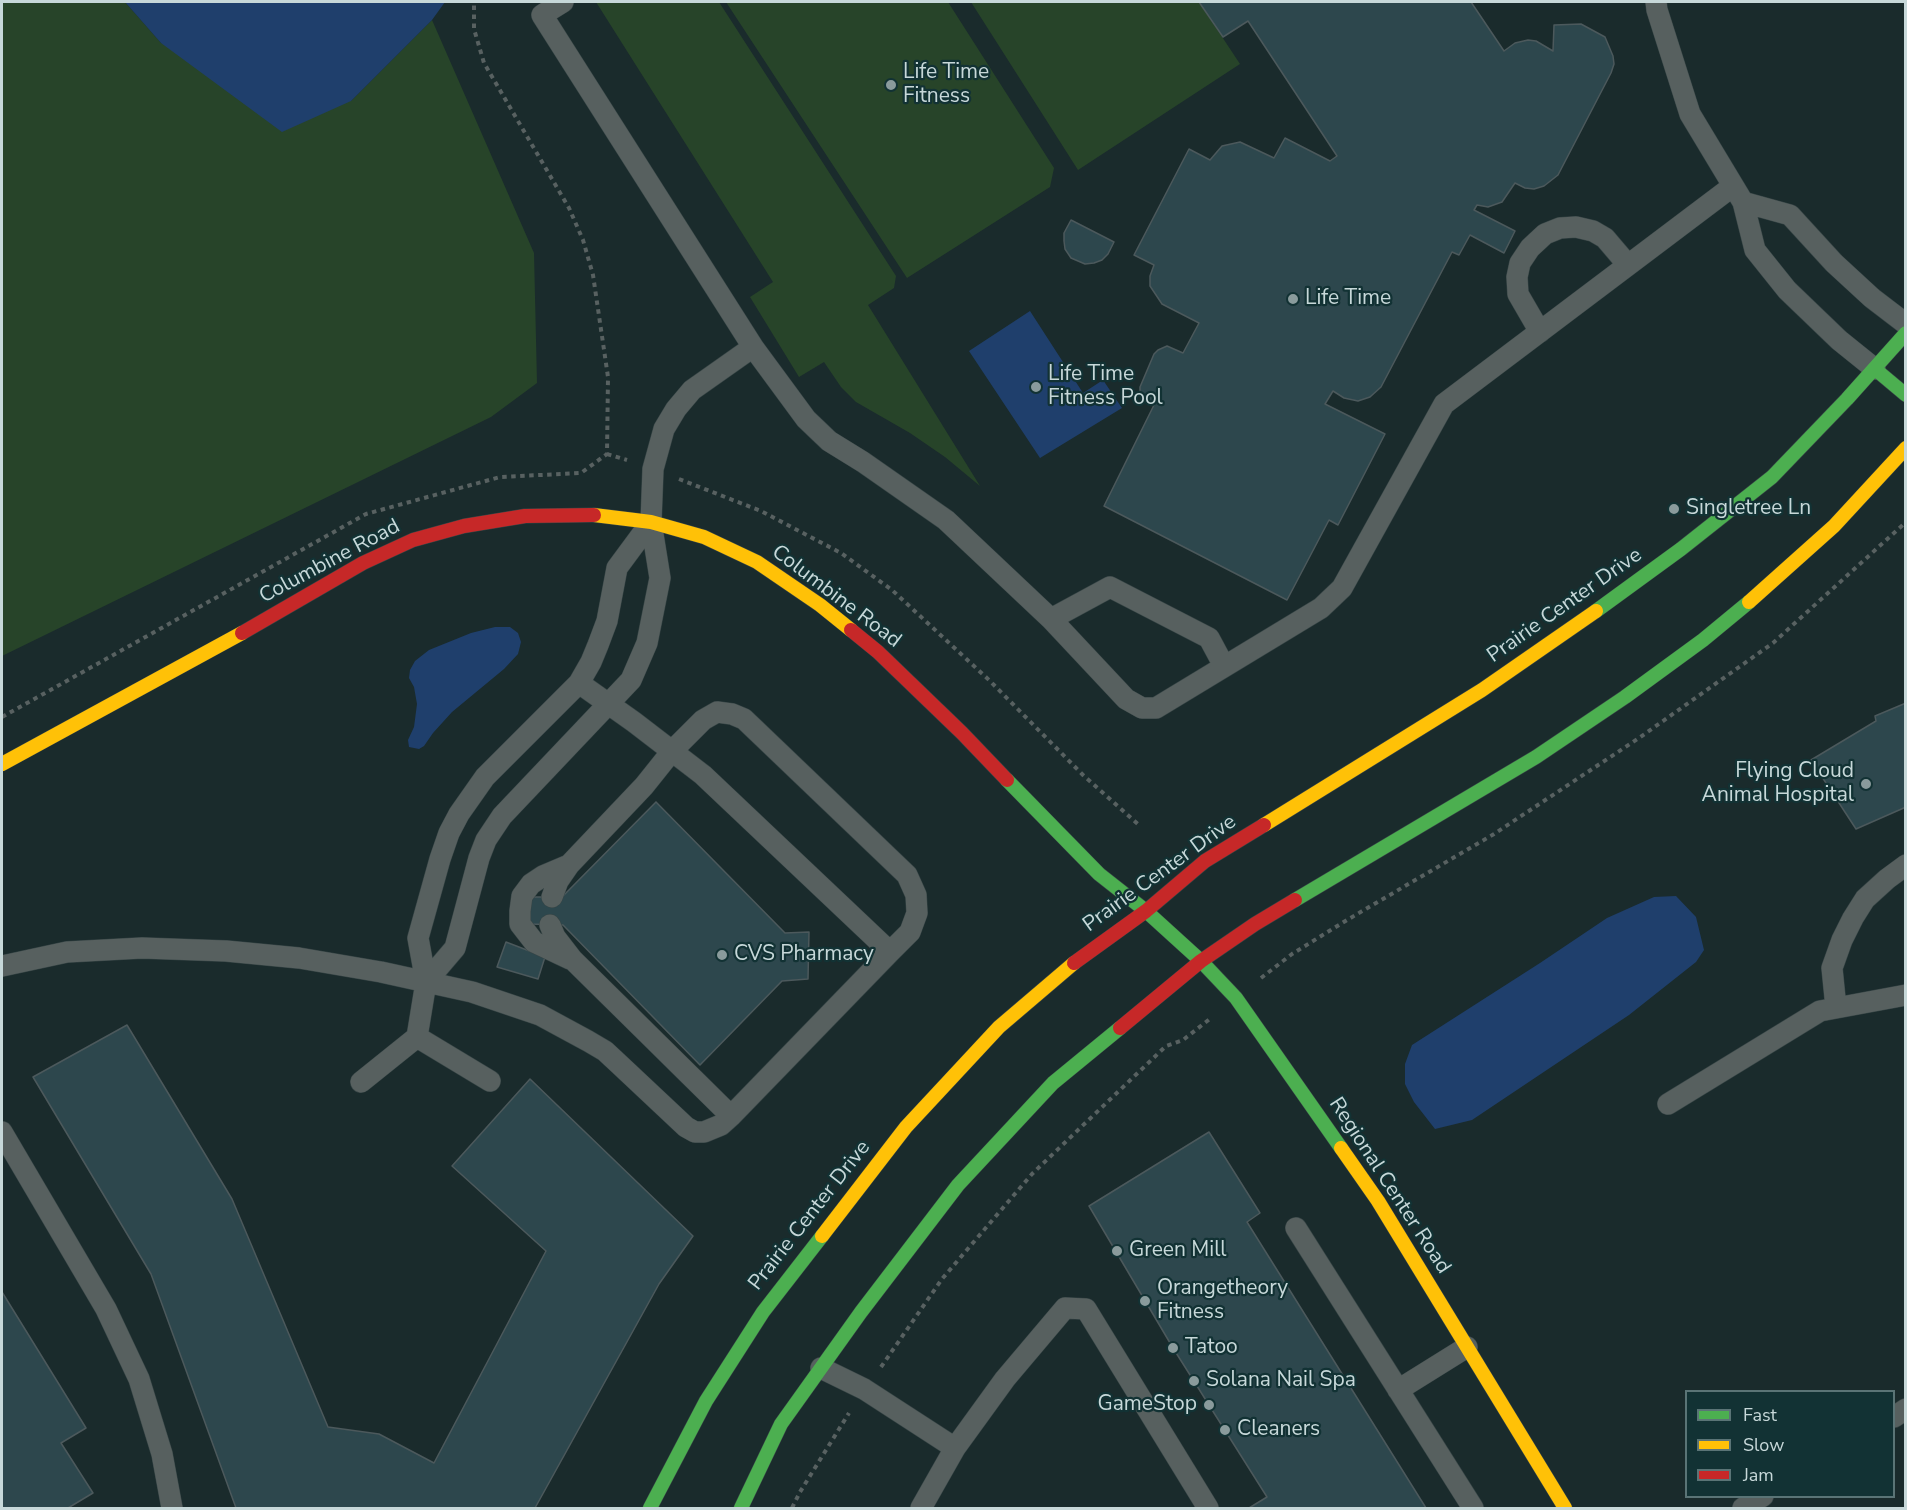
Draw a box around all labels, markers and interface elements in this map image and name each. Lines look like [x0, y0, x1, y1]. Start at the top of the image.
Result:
place label: Life Time Fitness [903, 60, 989, 110]
marker: Life Time Fitness [884, 78, 898, 92]
place label: Life Time [1305, 286, 1391, 312]
marker: Life Time [1286, 292, 1300, 306]
place label: Life Time Fitness Pool [1048, 362, 1163, 412]
marker: Life Time Fitness Pool [1029, 380, 1043, 394]
place label: Singletree Ln [1686, 496, 1811, 522]
marker: Singletree Ln [1667, 502, 1681, 516]
street label: Columbine Road [255, 514, 405, 610]
street label: Columbine Road [766, 540, 906, 654]
street label: Prairie Center Drive [1483, 543, 1647, 669]
place label: Flying Cloud Animal Hospital [1702, 759, 1854, 809]
marker: Flying Cloud Animal Hospital [1859, 777, 1873, 791]
street label: Prairie Center Drive [1079, 810, 1241, 938]
place label: CVS Pharmacy [734, 942, 874, 968]
marker: CVS Pharmacy [715, 948, 729, 962]
street label: Regional Center Road [1323, 1093, 1455, 1279]
street label: Prairie Center Drive [744, 1136, 876, 1296]
place label: Green Mill [1129, 1238, 1227, 1264]
marker: Green Mill [1110, 1244, 1124, 1258]
place label: Orangetheory Fitness [1157, 1276, 1288, 1326]
marker: Orangetheory Fitness [1138, 1294, 1152, 1308]
place label: Tatoo [1185, 1335, 1238, 1361]
marker: Tatoo [1166, 1341, 1180, 1355]
place label: Solana Nail Spa [1206, 1368, 1356, 1394]
marker: Solana Nail Spa [1187, 1374, 1201, 1388]
legend [1685, 1390, 1895, 1498]
place label: GameStop [1097, 1392, 1197, 1418]
marker: GameStop [1202, 1398, 1216, 1412]
text: Fast [1743, 1403, 1777, 1427]
place label: Cleaners [1237, 1417, 1320, 1443]
marker: Cleaners [1218, 1423, 1232, 1437]
text: Slow [1743, 1433, 1784, 1457]
text: Jam [1743, 1463, 1774, 1487]

